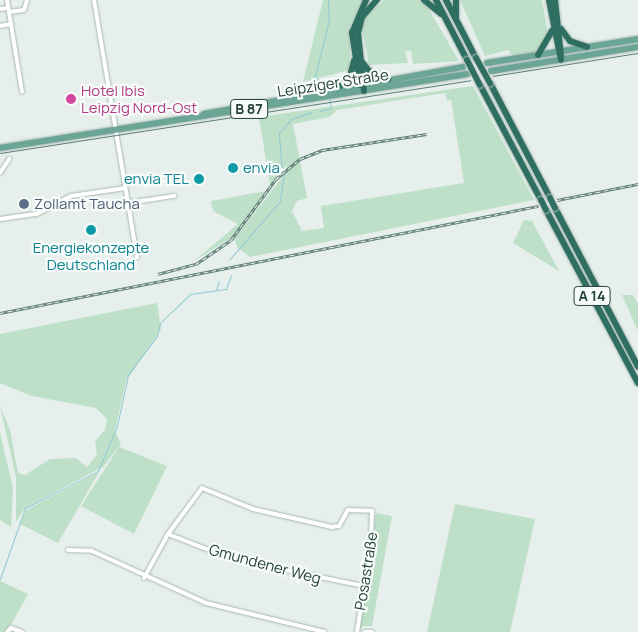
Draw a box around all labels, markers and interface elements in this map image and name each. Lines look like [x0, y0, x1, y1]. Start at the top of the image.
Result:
street label: Leipziger Straße [276, 65, 390, 101]
place label: Hotel Ibis Leipzig Nord-Ost [81, 81, 197, 116]
marker: Hotel Ibis Leipzig Nord-Ost [65, 93, 77, 105]
road number: B 87 [229, 98, 269, 120]
place label: envia [243, 159, 280, 177]
marker: envia [227, 162, 239, 174]
place label: envia TEL [124, 170, 189, 188]
marker: envia TEL [193, 173, 205, 185]
place label: Zollamt Taucha [34, 195, 140, 213]
marker: Zollamt Taucha [18, 198, 30, 210]
marker: Energiekonzepte Deutschland [85, 224, 97, 236]
place label: Energiekonzepte Deutschland [33, 238, 149, 273]
road number: A 14 [573, 284, 611, 308]
street label: Posastraße [351, 531, 381, 611]
street label: Gmundener Weg [207, 540, 323, 588]

